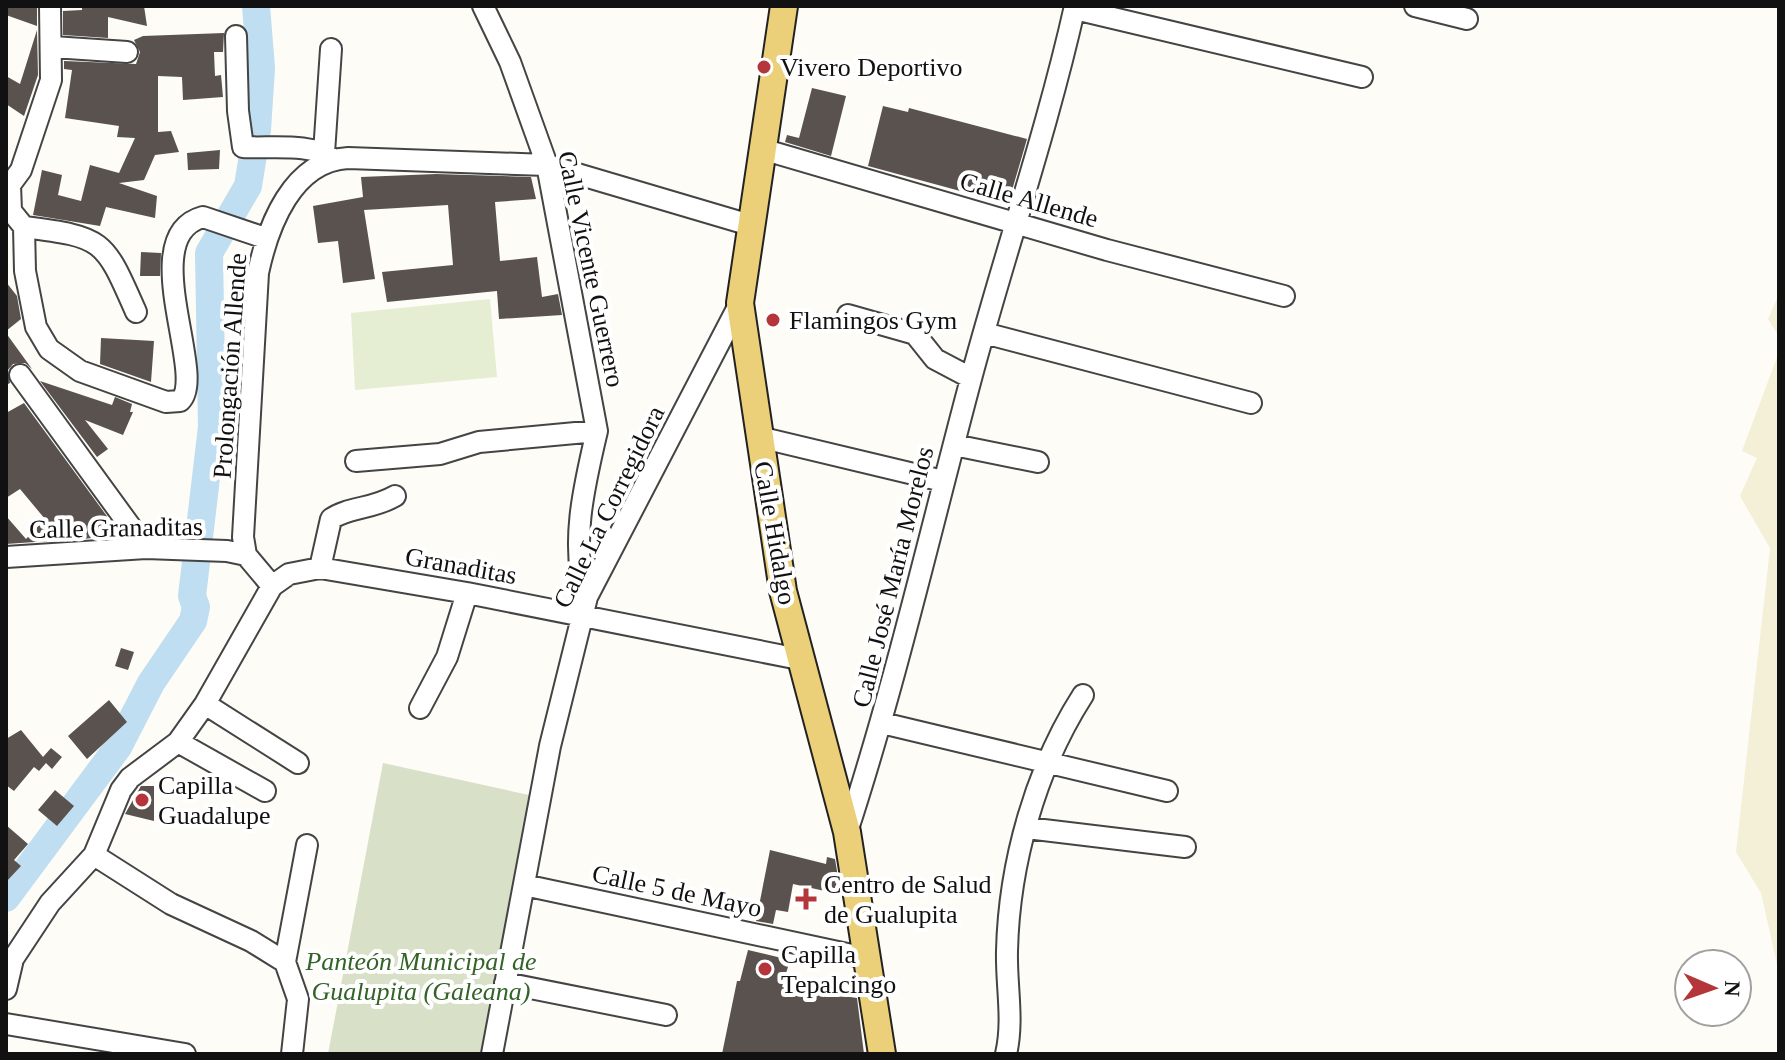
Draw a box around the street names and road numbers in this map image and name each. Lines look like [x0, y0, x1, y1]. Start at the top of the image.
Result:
street label: Calle Vicente Guerrero [552, 148, 630, 390]
street label: Calle Allende [957, 166, 1101, 234]
street label: Prolongación Allende [208, 252, 252, 480]
street label: Calle La Corregidora [548, 401, 671, 613]
street label: Calle José María Morelos [847, 444, 939, 710]
street label: Calle Hidalgo [748, 459, 802, 607]
street label: Calle Granaditas [29, 512, 203, 544]
street label: Granaditas [403, 542, 519, 590]
street label: Calle 5 de Mayo [590, 859, 764, 923]

